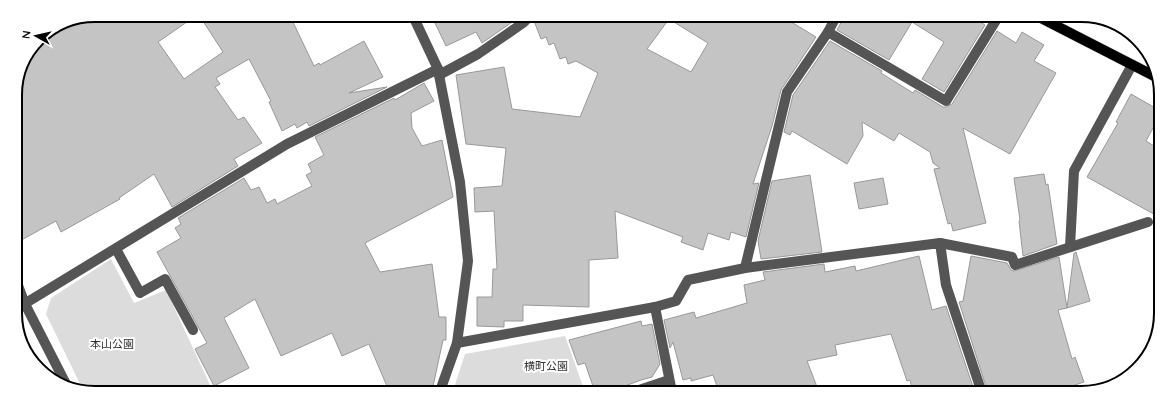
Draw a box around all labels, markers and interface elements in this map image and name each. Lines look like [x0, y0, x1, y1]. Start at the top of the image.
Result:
north arrow [16, 16, 56, 56]
text: N [19, 30, 34, 40]
park label: 本山公園 [90, 337, 134, 351]
park label: 横町公園 [524, 359, 568, 373]

